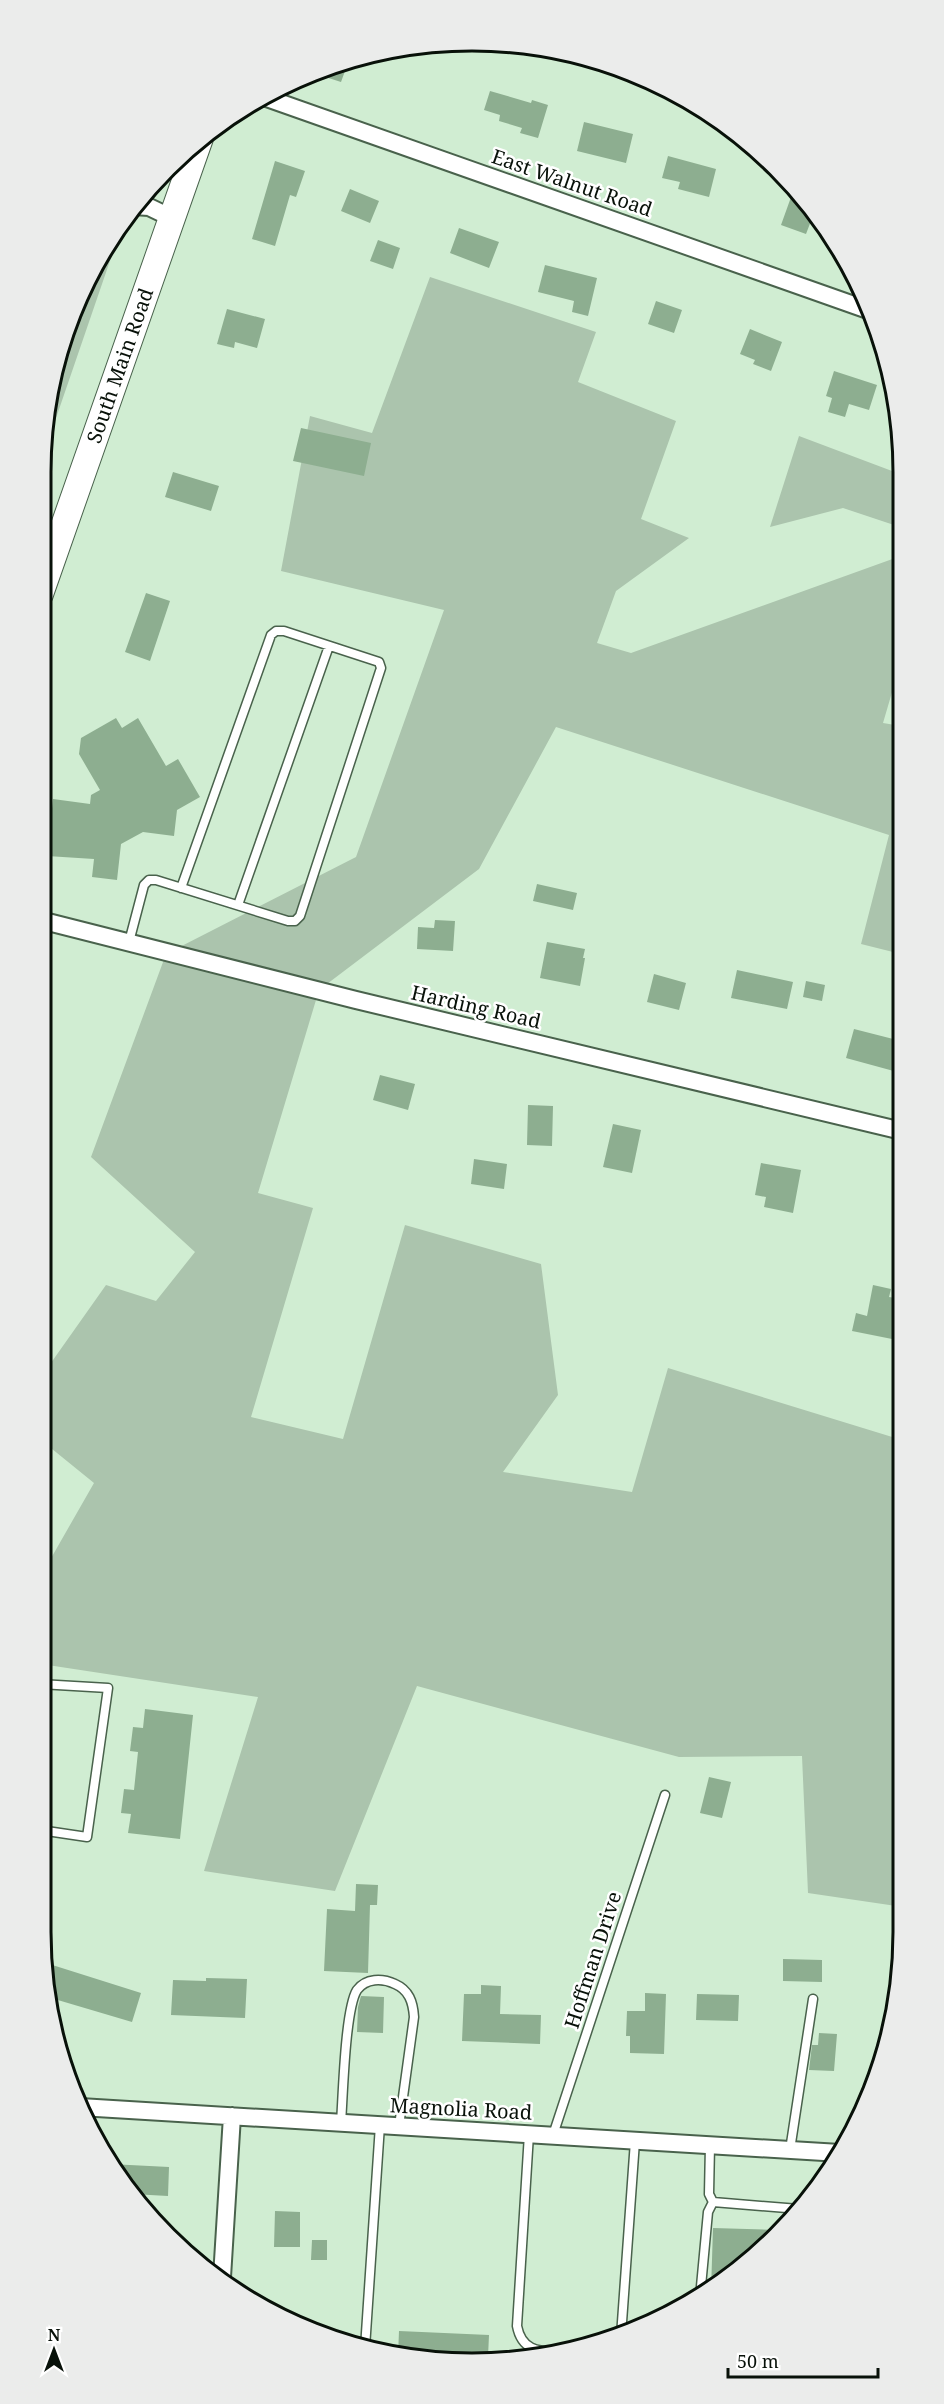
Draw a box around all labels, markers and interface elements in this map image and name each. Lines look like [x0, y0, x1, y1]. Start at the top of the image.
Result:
street label: East Walnut Road [488, 142, 656, 223]
street label: South Main Road [80, 284, 159, 447]
street label: Harding Road [409, 978, 544, 1035]
street label: Hoffman Drive [558, 1888, 627, 2032]
street label: Magnolia Road [389, 2091, 533, 2126]
north arrow [24, 2320, 84, 2380]
text: N [48, 2324, 61, 2346]
scale bar [728, 2341, 878, 2379]
text: 50 m [737, 2349, 779, 2373]

